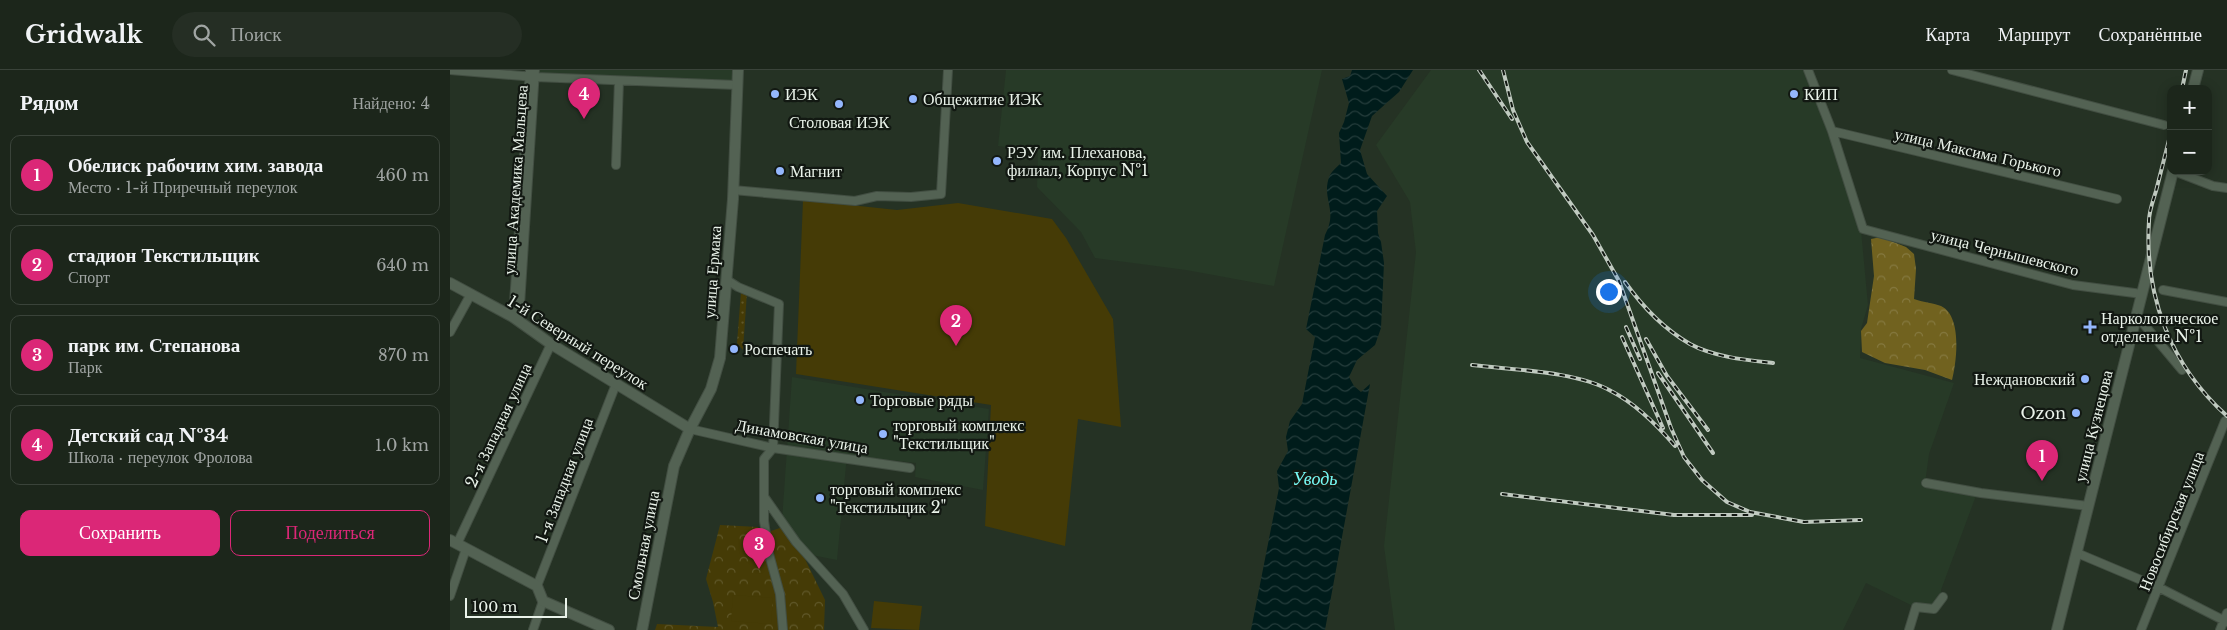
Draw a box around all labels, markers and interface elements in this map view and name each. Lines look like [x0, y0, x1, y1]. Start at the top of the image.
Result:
search box [172, 12, 522, 57]
text: Gridwalk [25, 20, 142, 49]
icon: search [190, 21, 218, 49]
text: Поиск [230, 23, 281, 46]
text: Карта [1925, 24, 1970, 46]
text: Маршрут [1998, 24, 2070, 46]
text: Сохранённые [2098, 24, 2202, 46]
pin: 4 [568, 78, 600, 119]
street label: улица Академика Мальцева [498, 84, 532, 276]
place label: ИЭК [785, 84, 818, 104]
place label: КИП [1804, 84, 1838, 104]
map controls [2167, 85, 2212, 175]
button: + [2167, 85, 2212, 130]
marker: ИЭК [769, 88, 781, 100]
marker: КИП [1788, 88, 1800, 100]
place label: Общежитие ИЭК [923, 89, 1042, 109]
text: Рядом [20, 90, 79, 116]
text: Найдено: 4 [352, 93, 430, 113]
marker: Общежитие ИЭК [907, 93, 919, 105]
marker: Столовая ИЭК [833, 98, 845, 110]
place label: Столовая ИЭК [789, 112, 889, 132]
street label: улица Максима Горького [1893, 123, 2063, 181]
button: − [2167, 130, 2212, 175]
place label: РЭУ им. Плеханова, филиал, Корпус №1 [1007, 142, 1149, 180]
text: Обелиск рабочим хим. завода [68, 154, 323, 177]
marker: РЭУ им. Плеханова, филиал, Корпус №1 [991, 155, 1003, 167]
place label: Магнит [790, 161, 842, 181]
text: 1 [34, 165, 40, 185]
text: 460 m [376, 165, 429, 185]
marker: Магнит [774, 165, 786, 177]
text: Место · 1-й Приречный переулок [68, 177, 298, 197]
street label: улица Чернышевского [1929, 224, 2081, 280]
street label: улица Ермака [699, 225, 725, 319]
text: стадион Текстильщик [68, 244, 260, 267]
text: 2 [32, 255, 42, 275]
text: 640 m [376, 255, 429, 275]
text: Спорт [68, 267, 110, 287]
your location [1596, 279, 1622, 305]
street label: 1-й Северный переулок [504, 291, 652, 394]
pin: 2 [940, 305, 972, 346]
place label: Наркологическое отделение №1 [2101, 308, 2218, 346]
marker: Наркологическое отделение №1 [2083, 320, 2097, 334]
text: парк им. Степанова [68, 334, 240, 357]
place label: Роспечать [744, 339, 812, 359]
marker: Роспечать [728, 343, 740, 355]
text: 3 [32, 345, 42, 365]
text: 870 m [378, 345, 429, 365]
text: Парк [68, 357, 102, 377]
street label: 2-я Западная улица [460, 360, 536, 490]
street label: улица Кузнецова [2069, 368, 2117, 484]
place label: Неждановский [1974, 369, 2075, 389]
marker: Неждановский [2079, 373, 2091, 385]
place label: Торговые ряды [870, 390, 973, 410]
marker: Торговые ряды [854, 394, 866, 406]
place label: Ozon [2021, 403, 2066, 423]
marker: Ozon [2070, 407, 2082, 419]
street label: 1-я Западная улица [531, 415, 597, 545]
street label: Динамовская улица [734, 415, 870, 457]
place label: торговый комплекс "Текстильщик" [893, 415, 1024, 453]
text: Детский сад №34 [68, 424, 228, 447]
marker: торговый комплекс "Текстильщик" [877, 428, 889, 440]
text: 4 [32, 435, 42, 455]
text: 1.0 km [375, 435, 429, 455]
pin: 1 [2026, 440, 2058, 481]
text: Школа · переулок Фролова [68, 447, 253, 467]
street label: Новосибирская улица [2134, 448, 2208, 594]
water label: Уводь [1293, 468, 1337, 490]
place label: торговый комплекс "Текстильщик 2" [830, 479, 961, 517]
street label: Смольная улица [623, 489, 663, 601]
marker: торговый комплекс "Текстильщик 2" [814, 492, 826, 504]
button: Сохранить [20, 510, 220, 556]
button: Поделиться [230, 510, 430, 556]
pin: 3 [743, 528, 775, 569]
scale bar [465, 595, 568, 618]
text: 100 m [472, 598, 517, 616]

